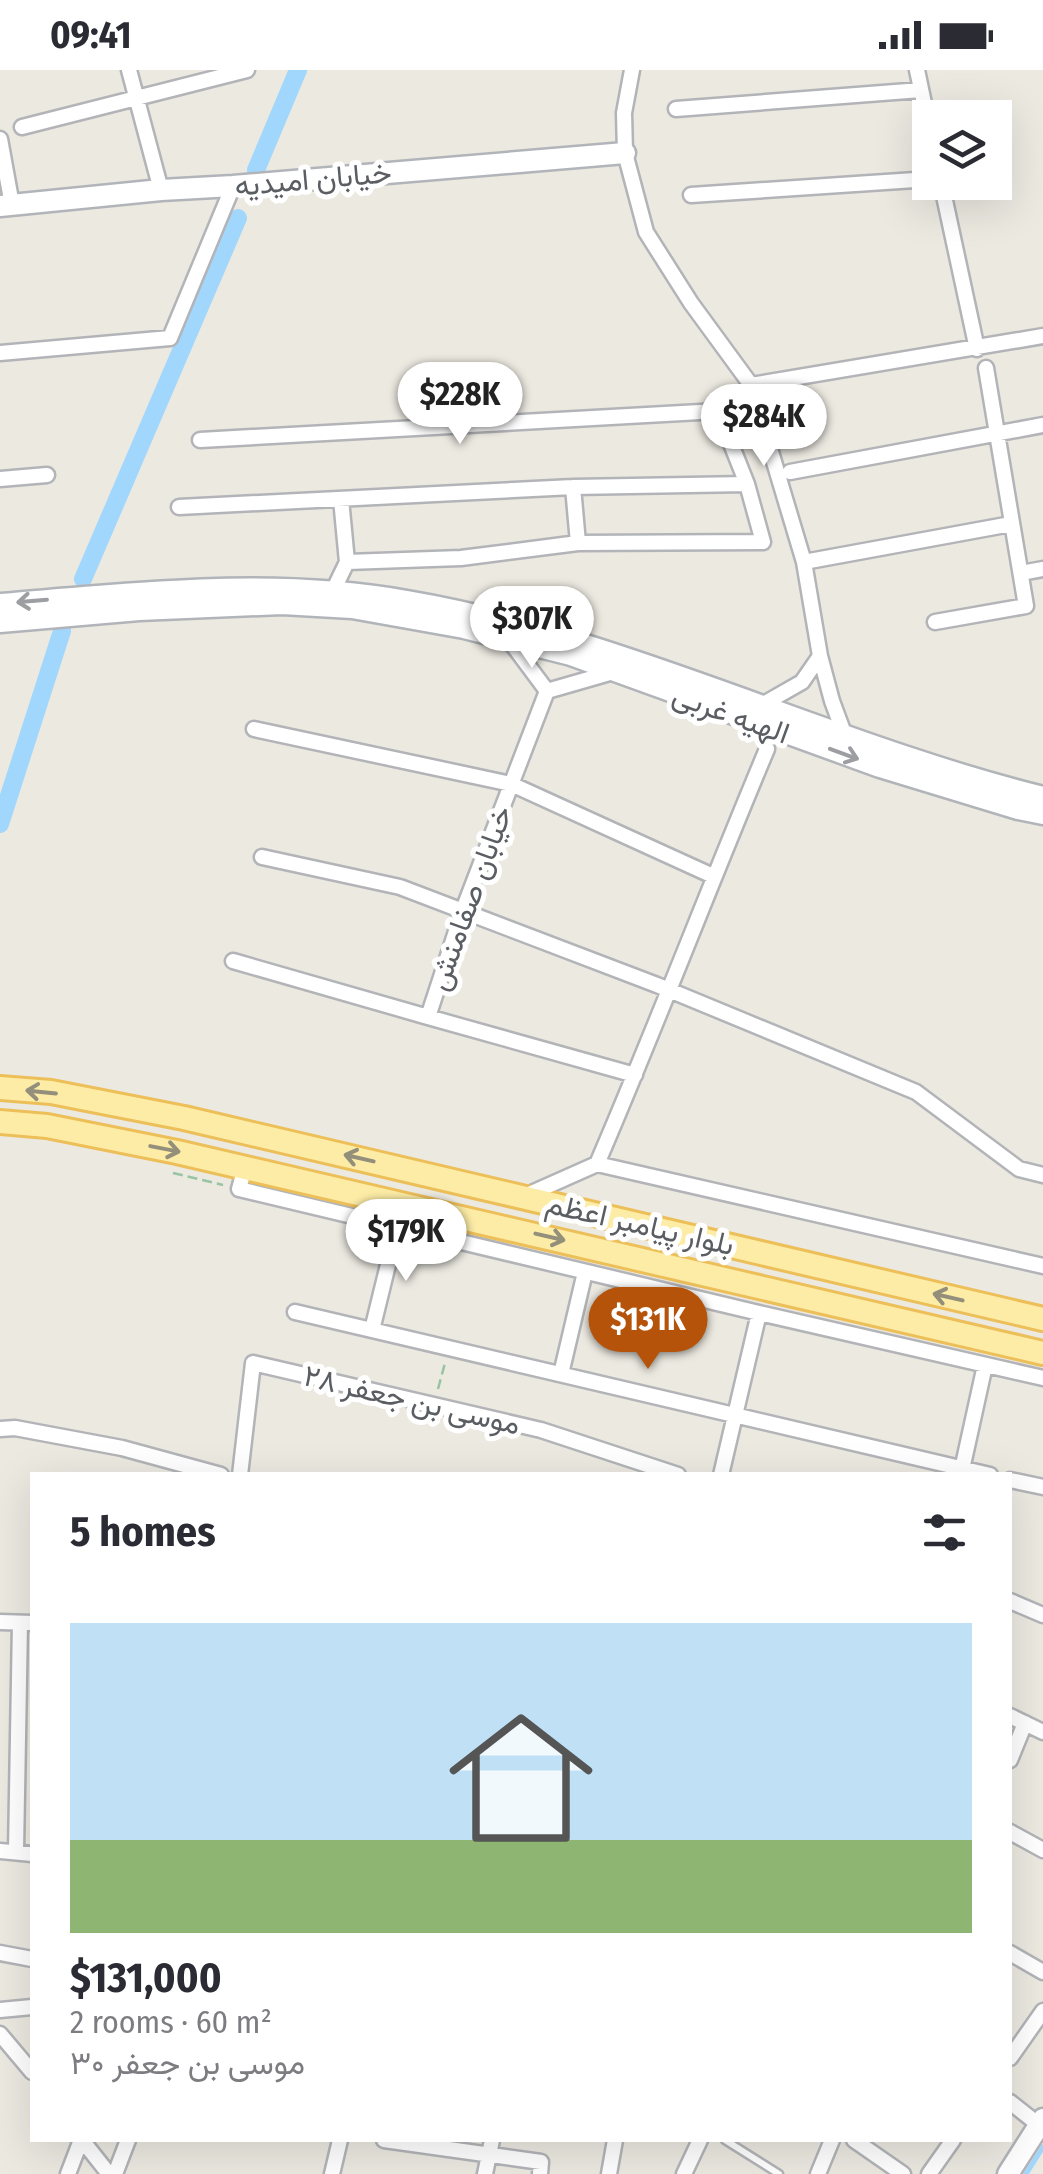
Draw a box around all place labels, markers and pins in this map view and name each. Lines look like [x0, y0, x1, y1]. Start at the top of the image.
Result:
pin: $228K [390, 362, 530, 447]
pin: $284K [694, 384, 834, 469]
pin: $307K [462, 586, 602, 671]
pin: $179K [336, 1199, 476, 1284]
pin: $131K [578, 1287, 718, 1372]

